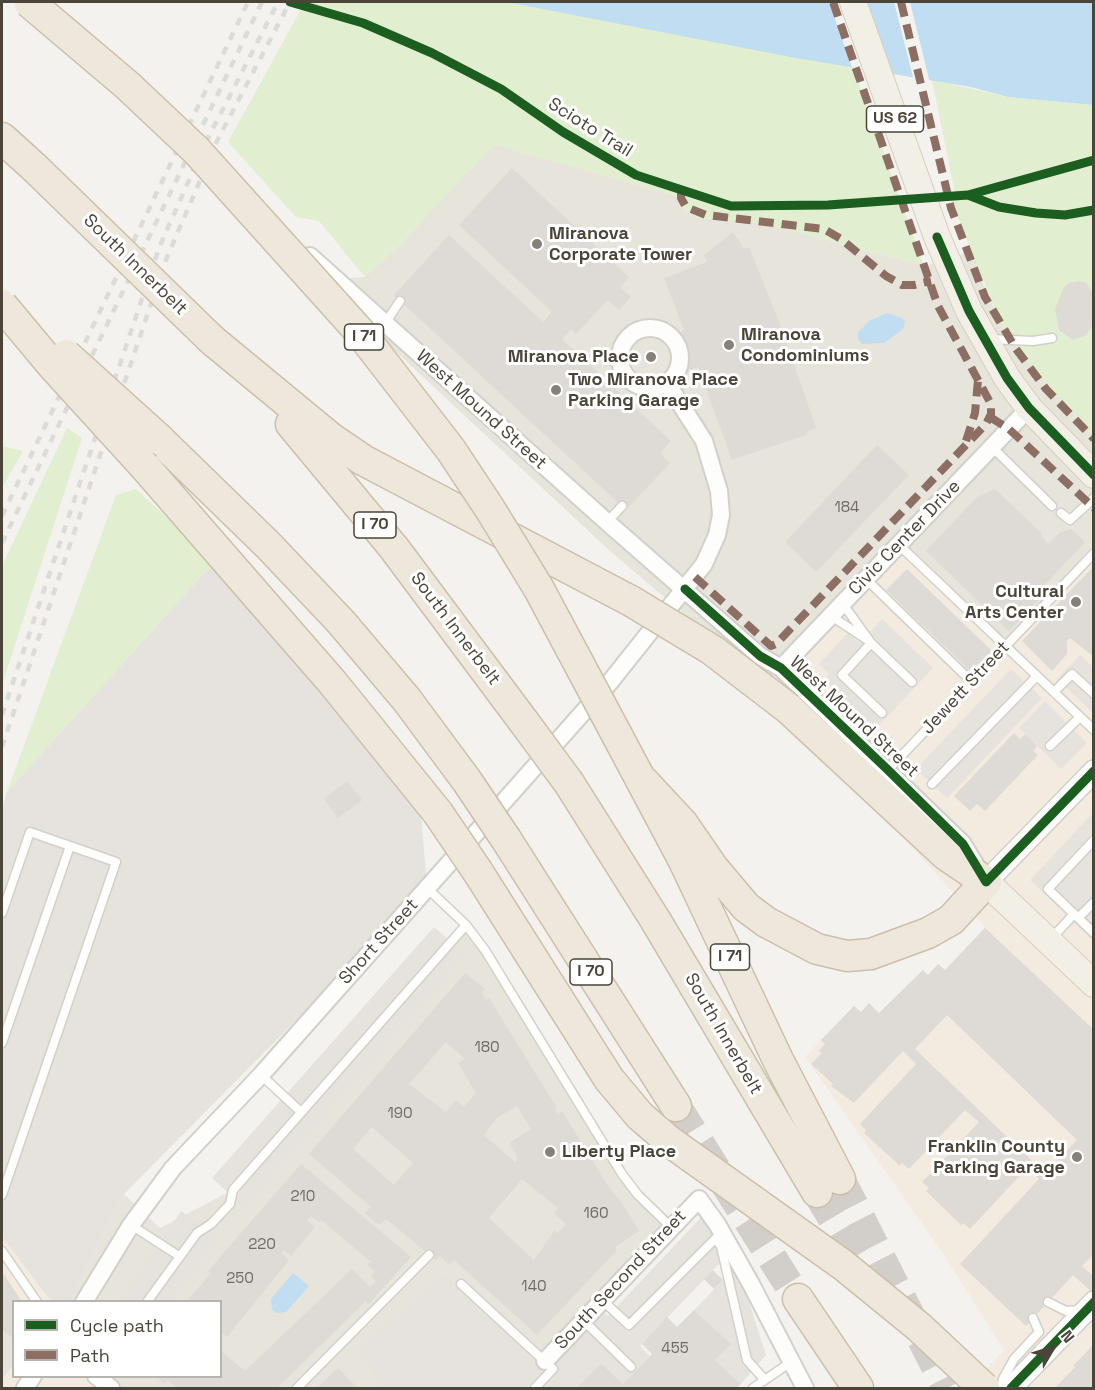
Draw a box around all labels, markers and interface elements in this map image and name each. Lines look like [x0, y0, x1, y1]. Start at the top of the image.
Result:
street label: Scioto Trail [544, 94, 636, 162]
road number: US 62 [866, 106, 924, 132]
street label: South Innerbelt [79, 210, 191, 320]
place label: Miranova Corporate Tower [549, 223, 692, 266]
marker: Miranova Corporate Tower [530, 237, 544, 251]
road number: I 71 [344, 324, 384, 350]
place label: Miranova Condominiums [741, 324, 869, 366]
marker: Miranova Condominiums [722, 338, 736, 352]
street label: West Mound Street [411, 346, 551, 474]
place label: Miranova Place [508, 346, 639, 368]
marker: Miranova Place [644, 350, 658, 364]
place label: Two Miranova Place Parking Garage [568, 369, 738, 412]
marker: Two Miranova Place Parking Garage [549, 383, 563, 397]
street label: Civic Center Drive [845, 476, 965, 600]
house number: 184 [835, 499, 859, 517]
road number: I 70 [354, 512, 396, 538]
street label: South Innerbelt [405, 568, 505, 690]
place label: Cultural Arts Center [965, 581, 1064, 624]
marker: Cultural Arts Center [1069, 595, 1083, 609]
street label: Jewett Street [917, 637, 1015, 739]
street label: West Mound Street [785, 652, 923, 782]
street label: Short Street [335, 895, 423, 989]
road number: I 71 [710, 944, 750, 970]
road number: I 70 [570, 959, 612, 985]
street label: South Innerbelt [680, 970, 766, 1098]
house number: 180 [474, 1039, 500, 1057]
house number: 190 [387, 1105, 413, 1123]
place label: Franklin County Parking Garage [928, 1136, 1065, 1178]
place label: Liberty Place [562, 1141, 676, 1163]
marker: Liberty Place [543, 1145, 557, 1159]
marker: Franklin County Parking Garage [1070, 1150, 1084, 1164]
house number: 210 [291, 1188, 315, 1206]
house number: 160 [583, 1205, 609, 1223]
street label: South Second Street [551, 1206, 691, 1354]
house number: 220 [248, 1236, 276, 1254]
house number: 250 [226, 1270, 254, 1288]
house number: 140 [521, 1278, 547, 1296]
legend [12, 1300, 222, 1378]
text: Cycle path [70, 1314, 164, 1337]
north arrow [1023, 1318, 1083, 1378]
text: N [1056, 1326, 1079, 1347]
house number: 455 [661, 1340, 689, 1358]
text: Path [70, 1344, 110, 1367]

